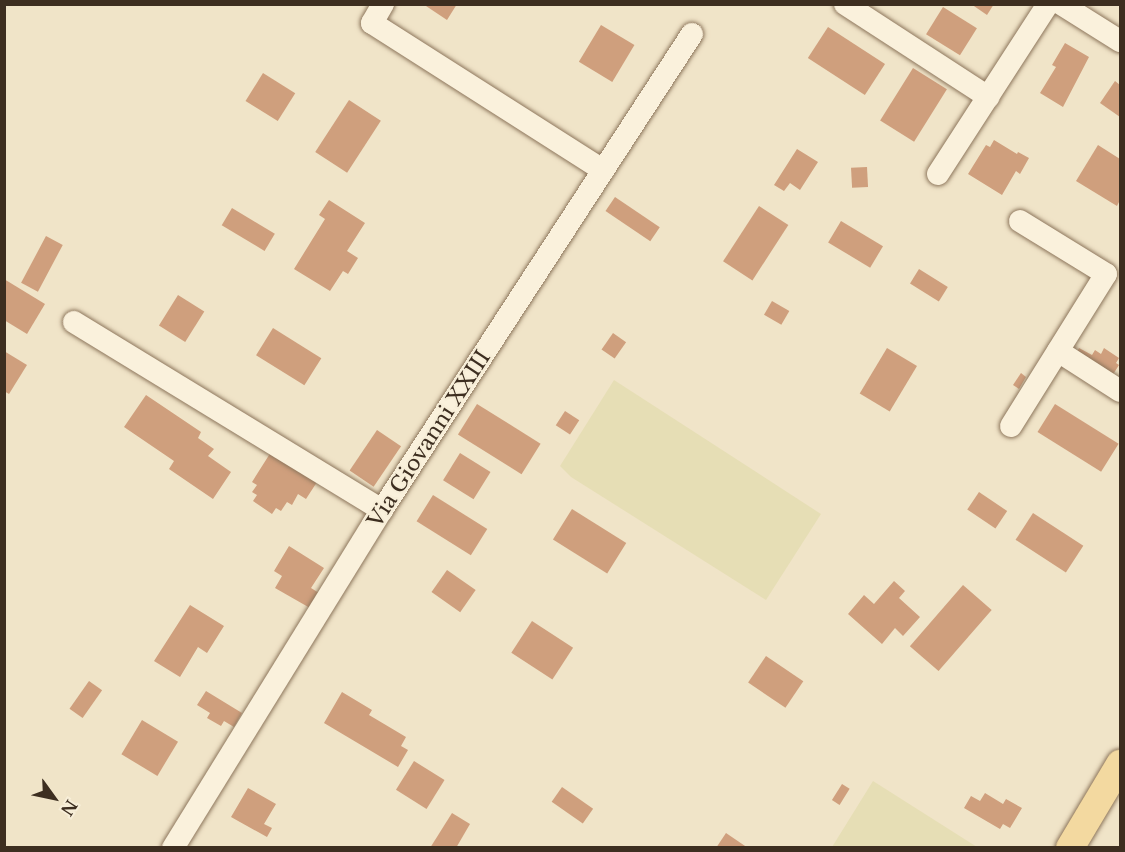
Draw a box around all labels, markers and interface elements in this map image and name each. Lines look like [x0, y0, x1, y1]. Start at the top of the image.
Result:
street label: Via Giovanni XXIII [362, 345, 496, 533]
north arrow [24, 768, 84, 828]
text: N [57, 796, 82, 820]

